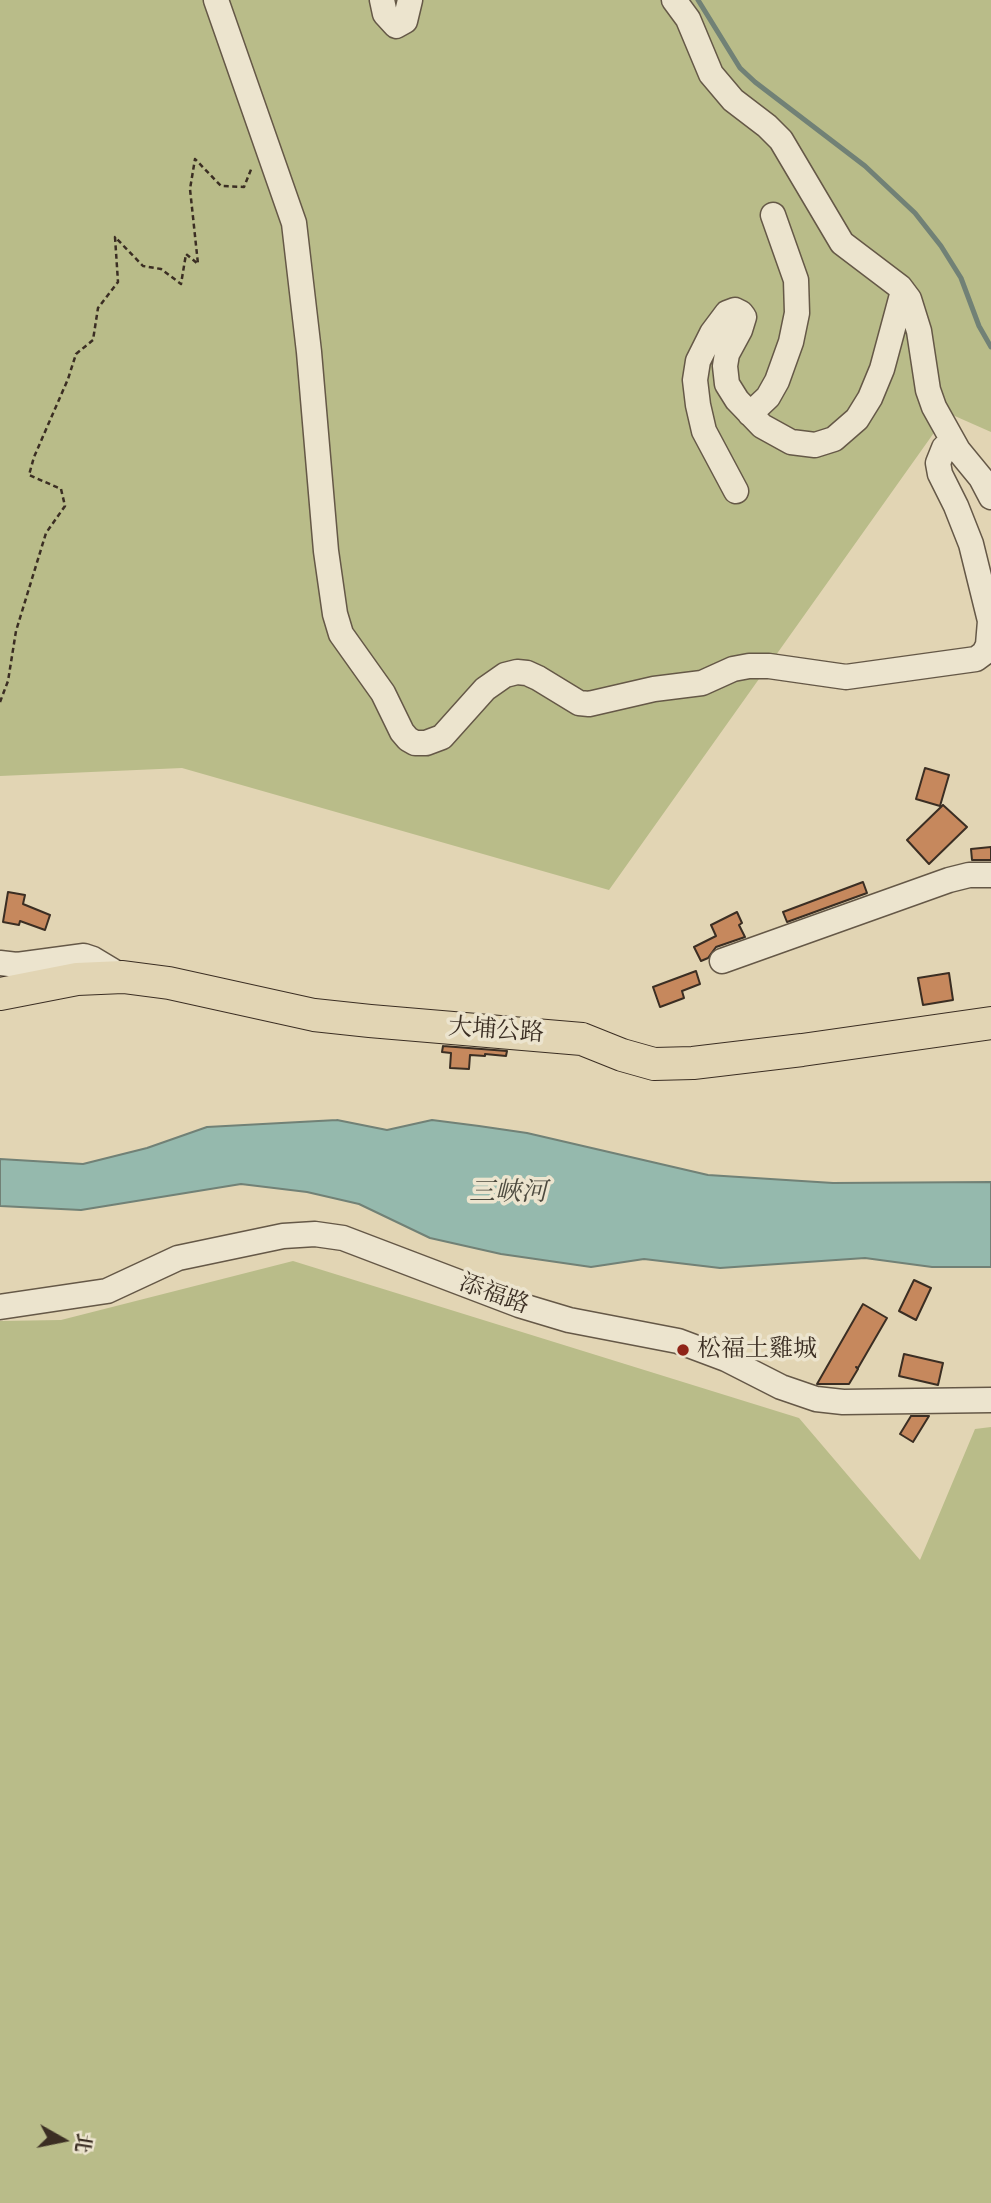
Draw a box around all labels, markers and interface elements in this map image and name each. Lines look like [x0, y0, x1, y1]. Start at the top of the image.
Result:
street label: 大埔公路 [447, 1013, 545, 1049]
water label: 三峽河 [469, 1177, 547, 1209]
street label: 添福路 [455, 1269, 533, 1321]
place label: 松福土雞城 [697, 1336, 817, 1364]
marker: 松福土雞城 [675, 1342, 691, 1358]
north arrow [28, 2105, 98, 2175]
text: 北 [68, 2132, 99, 2155]

